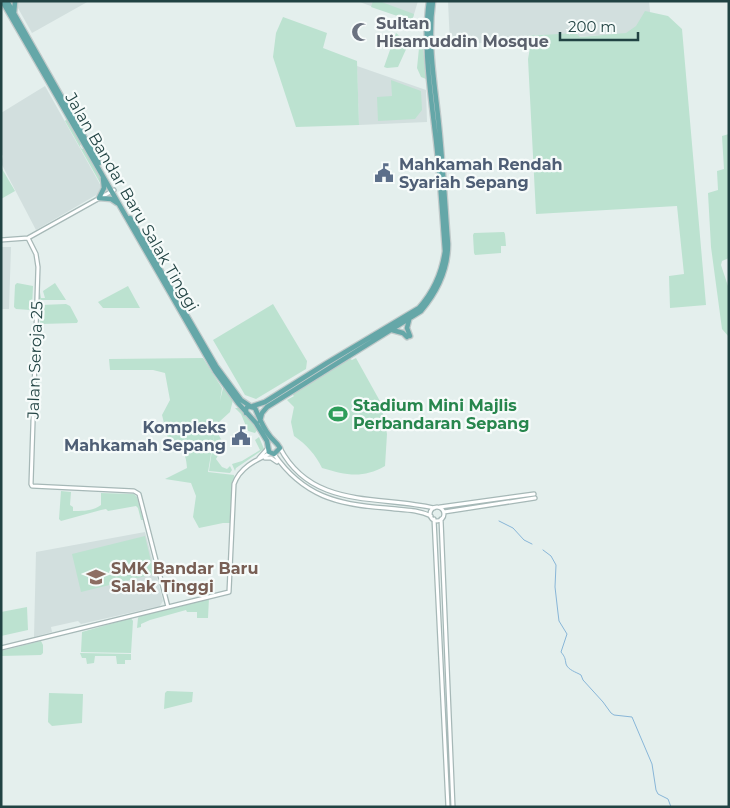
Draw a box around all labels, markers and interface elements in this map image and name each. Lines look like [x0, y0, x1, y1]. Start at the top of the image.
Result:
scale bar [560, 10, 638, 42]
place label: Sultan Hisamuddin Mosque [376, 14, 549, 51]
text: 200 m [568, 17, 616, 36]
mosque icon: Sultan Hisamuddin Mosque [350, 21, 372, 43]
street label: Jalan Bandar Baru Salak Tinggi [61, 88, 203, 315]
place label: Mahkamah Rendah Syariah Sepang [399, 155, 563, 192]
public building icon: Mahkamah Rendah Syariah Sepang [373, 162, 395, 184]
street label: Jalan Seroja 25 [23, 301, 47, 420]
place label: Stadium Mini Majlis Perbandaran Sepang [353, 396, 529, 433]
sports icon: Stadium Mini Majlis Perbandaran Sepang [327, 403, 349, 425]
place label: Kompleks Mahkamah Sepang [64, 418, 226, 455]
public building icon: Kompleks Mahkamah Sepang [230, 425, 252, 447]
place label: SMK Bandar Baru Salak Tinggi [111, 559, 258, 596]
school or university icon: SMK Bandar Baru Salak Tinggi [85, 566, 107, 588]

